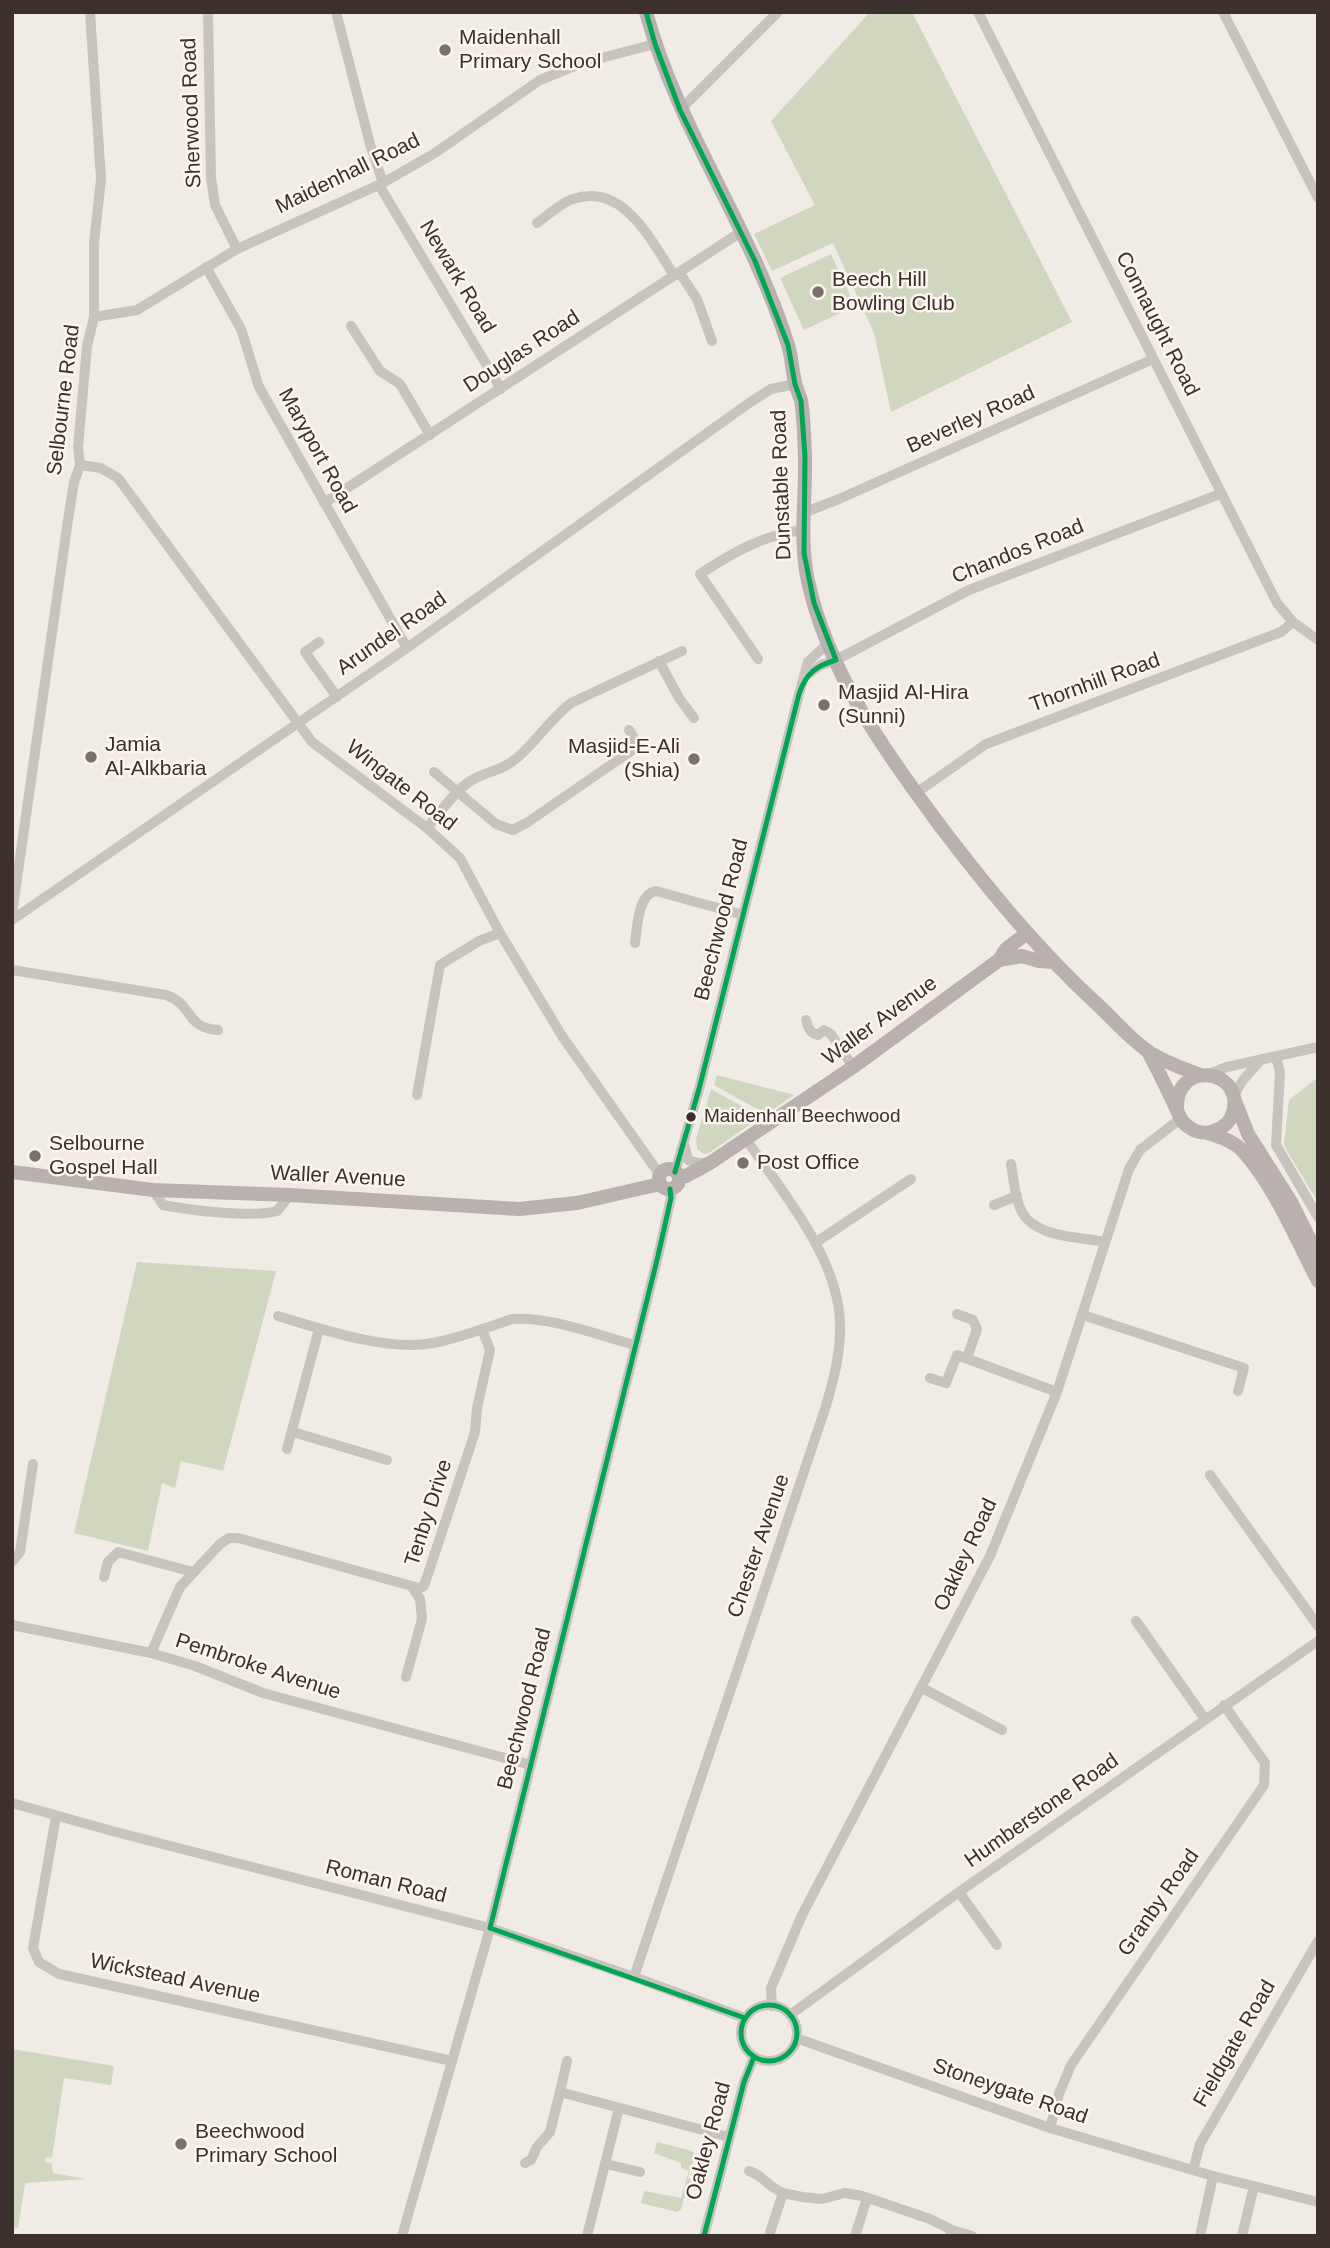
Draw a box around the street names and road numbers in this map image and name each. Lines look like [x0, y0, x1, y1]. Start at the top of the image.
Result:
street label: Sherwood Road [177, 37, 207, 189]
street label: Maidenhall Road [272, 128, 424, 220]
street label: Newark Road [413, 216, 501, 338]
street label: Connaught Road [1110, 248, 1204, 400]
street label: Douglas Road [459, 305, 585, 399]
street label: Selbourne Road [42, 323, 86, 477]
street label: Beverley Road [903, 380, 1039, 460]
street label: Maryport Road [272, 384, 362, 518]
street label: Dunstable Road [767, 409, 797, 561]
street label: Chandos Road [948, 514, 1088, 590]
street label: Arundel Road [332, 587, 452, 681]
street label: Thornhill Road [1027, 648, 1163, 718]
street label: Wingate Road [341, 735, 461, 837]
street label: Beechwood Road [690, 837, 754, 1003]
street label: Waller Avenue [818, 971, 942, 1071]
street label: Waller Avenue [270, 1161, 406, 1193]
street label: Tenby Drive [400, 1456, 458, 1570]
street label: Chester Avenue [723, 1471, 795, 1621]
street label: Oakley Road [929, 1495, 1003, 1615]
street label: Beechwood Road [493, 1626, 557, 1792]
street label: Pembroke Avenue [172, 1628, 344, 1706]
street label: Humberstone Road [960, 1748, 1124, 1874]
street label: Granby Road [1113, 1845, 1205, 1961]
street label: Roman Road [323, 1855, 449, 1909]
street label: Wickstead Avenue [88, 1949, 262, 2009]
street label: Fieldgate Road [1188, 1976, 1282, 2112]
street label: Stoneygate Road [929, 2054, 1091, 2130]
street label: Oakley Road [681, 2079, 737, 2203]

